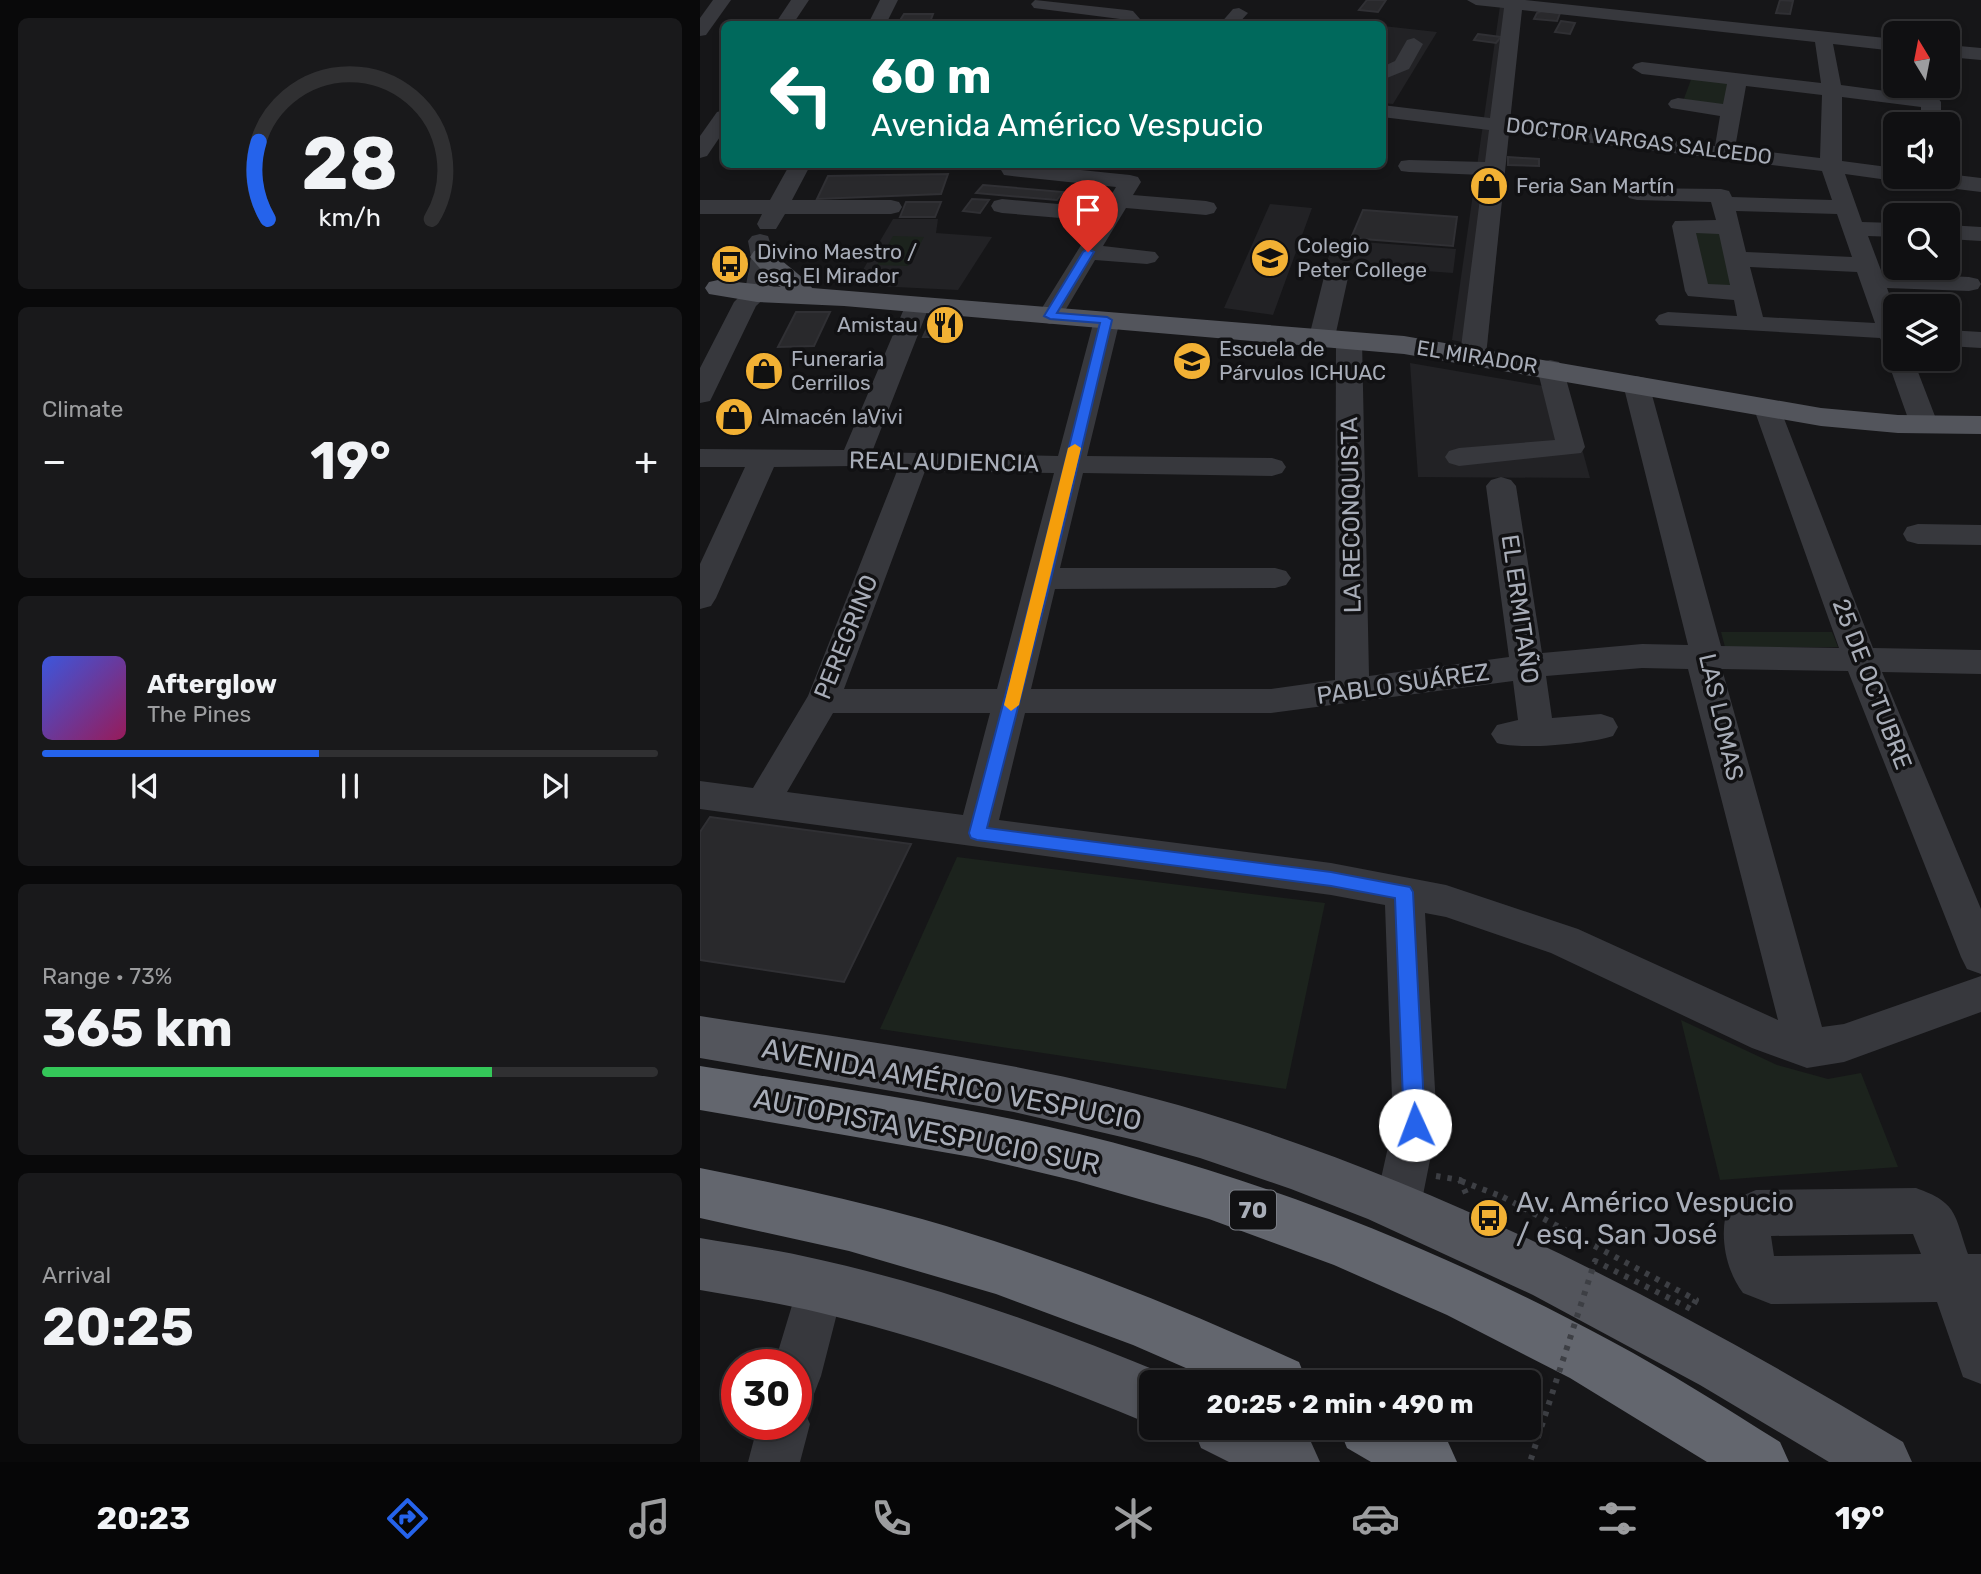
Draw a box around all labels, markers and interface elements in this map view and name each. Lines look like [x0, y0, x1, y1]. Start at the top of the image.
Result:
north arrow [1883, 21, 1960, 98]
map controls [1883, 21, 1960, 371]
text: 60 m [871, 47, 992, 105]
icon: left [756, 49, 847, 140]
text: Avenida Américo Vespucio [871, 106, 1264, 144]
street label: DOCTOR VARGAS SALCEDO [1505, 112, 1773, 169]
button: sound [1883, 112, 1960, 189]
text: 28 [302, 122, 398, 208]
shop icon: Feria San Martín [1468, 165, 1510, 207]
place label: Feria San Martín [1516, 173, 1674, 198]
pin [1058, 180, 1118, 252]
icon: arrive [1069, 191, 1107, 229]
text: km/h [319, 203, 381, 232]
button: search [1883, 203, 1960, 280]
place label: Colegio Peter College [1297, 233, 1427, 282]
school or university icon: Colegio Peter College [1249, 237, 1291, 279]
place label: Divino Maestro / esq. El Mirador [757, 239, 917, 288]
bus stop icon: Divino Maestro / esq. El Mirador [709, 243, 751, 285]
button: layers [1883, 294, 1960, 371]
restaurant icon: Amistau [924, 304, 966, 346]
place label: Amistau [837, 312, 918, 337]
street label: EL MIRADOR [1415, 335, 1539, 378]
place label: Escuela de Párvulos ICHUAC [1219, 336, 1386, 385]
school or university icon: Escuela de Párvulos ICHUAC [1171, 340, 1213, 382]
place label: Funeraria Cerrillos [791, 346, 884, 395]
shop icon: Funeraria Cerrillos [743, 350, 785, 392]
text: Climate [42, 395, 123, 423]
shop icon: Almacén laVivi [713, 396, 755, 438]
place label: Almacén laVivi [761, 404, 903, 429]
street label: LA RECONQUISTA [1335, 417, 1367, 613]
text: 19° [310, 430, 391, 492]
text: − [42, 438, 67, 484]
text: + [634, 438, 658, 484]
street label: REAL AUDIENCIA [849, 446, 1039, 478]
street label: EL ERMITAÑO [1496, 533, 1544, 685]
street label: PEREGRINO [808, 571, 884, 703]
street label: 25 DE OCTUBRE [1827, 595, 1917, 773]
street label: LAS LOMAS [1693, 651, 1749, 783]
street label: PABLO SUÁREZ [1315, 658, 1491, 710]
text: Afterglow [147, 669, 277, 700]
text: The Pines [147, 700, 251, 728]
icon: previous [126, 767, 164, 805]
icon: pause [331, 767, 369, 805]
icon: next [536, 767, 574, 805]
text: Range · 73% [42, 962, 172, 990]
text: 365 km [42, 997, 233, 1059]
street label: AVENIDA AMÉRICO VESPUCIO [759, 1031, 1145, 1138]
street label: AUTOPISTA VESPUCIO SUR [751, 1082, 1103, 1181]
position arrow [1378, 1088, 1452, 1162]
place label: Av. Américo Vespucio / esq. San José [1516, 1186, 1794, 1251]
road number: 70 [1230, 1190, 1276, 1230]
bus stop icon: Av. Américo Vespucio / esq. San José [1468, 1197, 1510, 1239]
text: Arrival [42, 1261, 111, 1289]
text: 20:25 [42, 1296, 194, 1358]
speed limit sign: 30 [721, 1349, 812, 1440]
text: 20:25 · 2 min · 490 m [1207, 1389, 1473, 1420]
icon: directions [383, 1494, 432, 1543]
icon: music [625, 1494, 674, 1543]
icon: phone [867, 1494, 916, 1543]
icon: climate [1109, 1494, 1158, 1543]
icon: car [1351, 1494, 1400, 1543]
icon: filters [1593, 1494, 1642, 1543]
text: 20:23 [96, 1499, 190, 1537]
text: 19° [1835, 1499, 1885, 1537]

